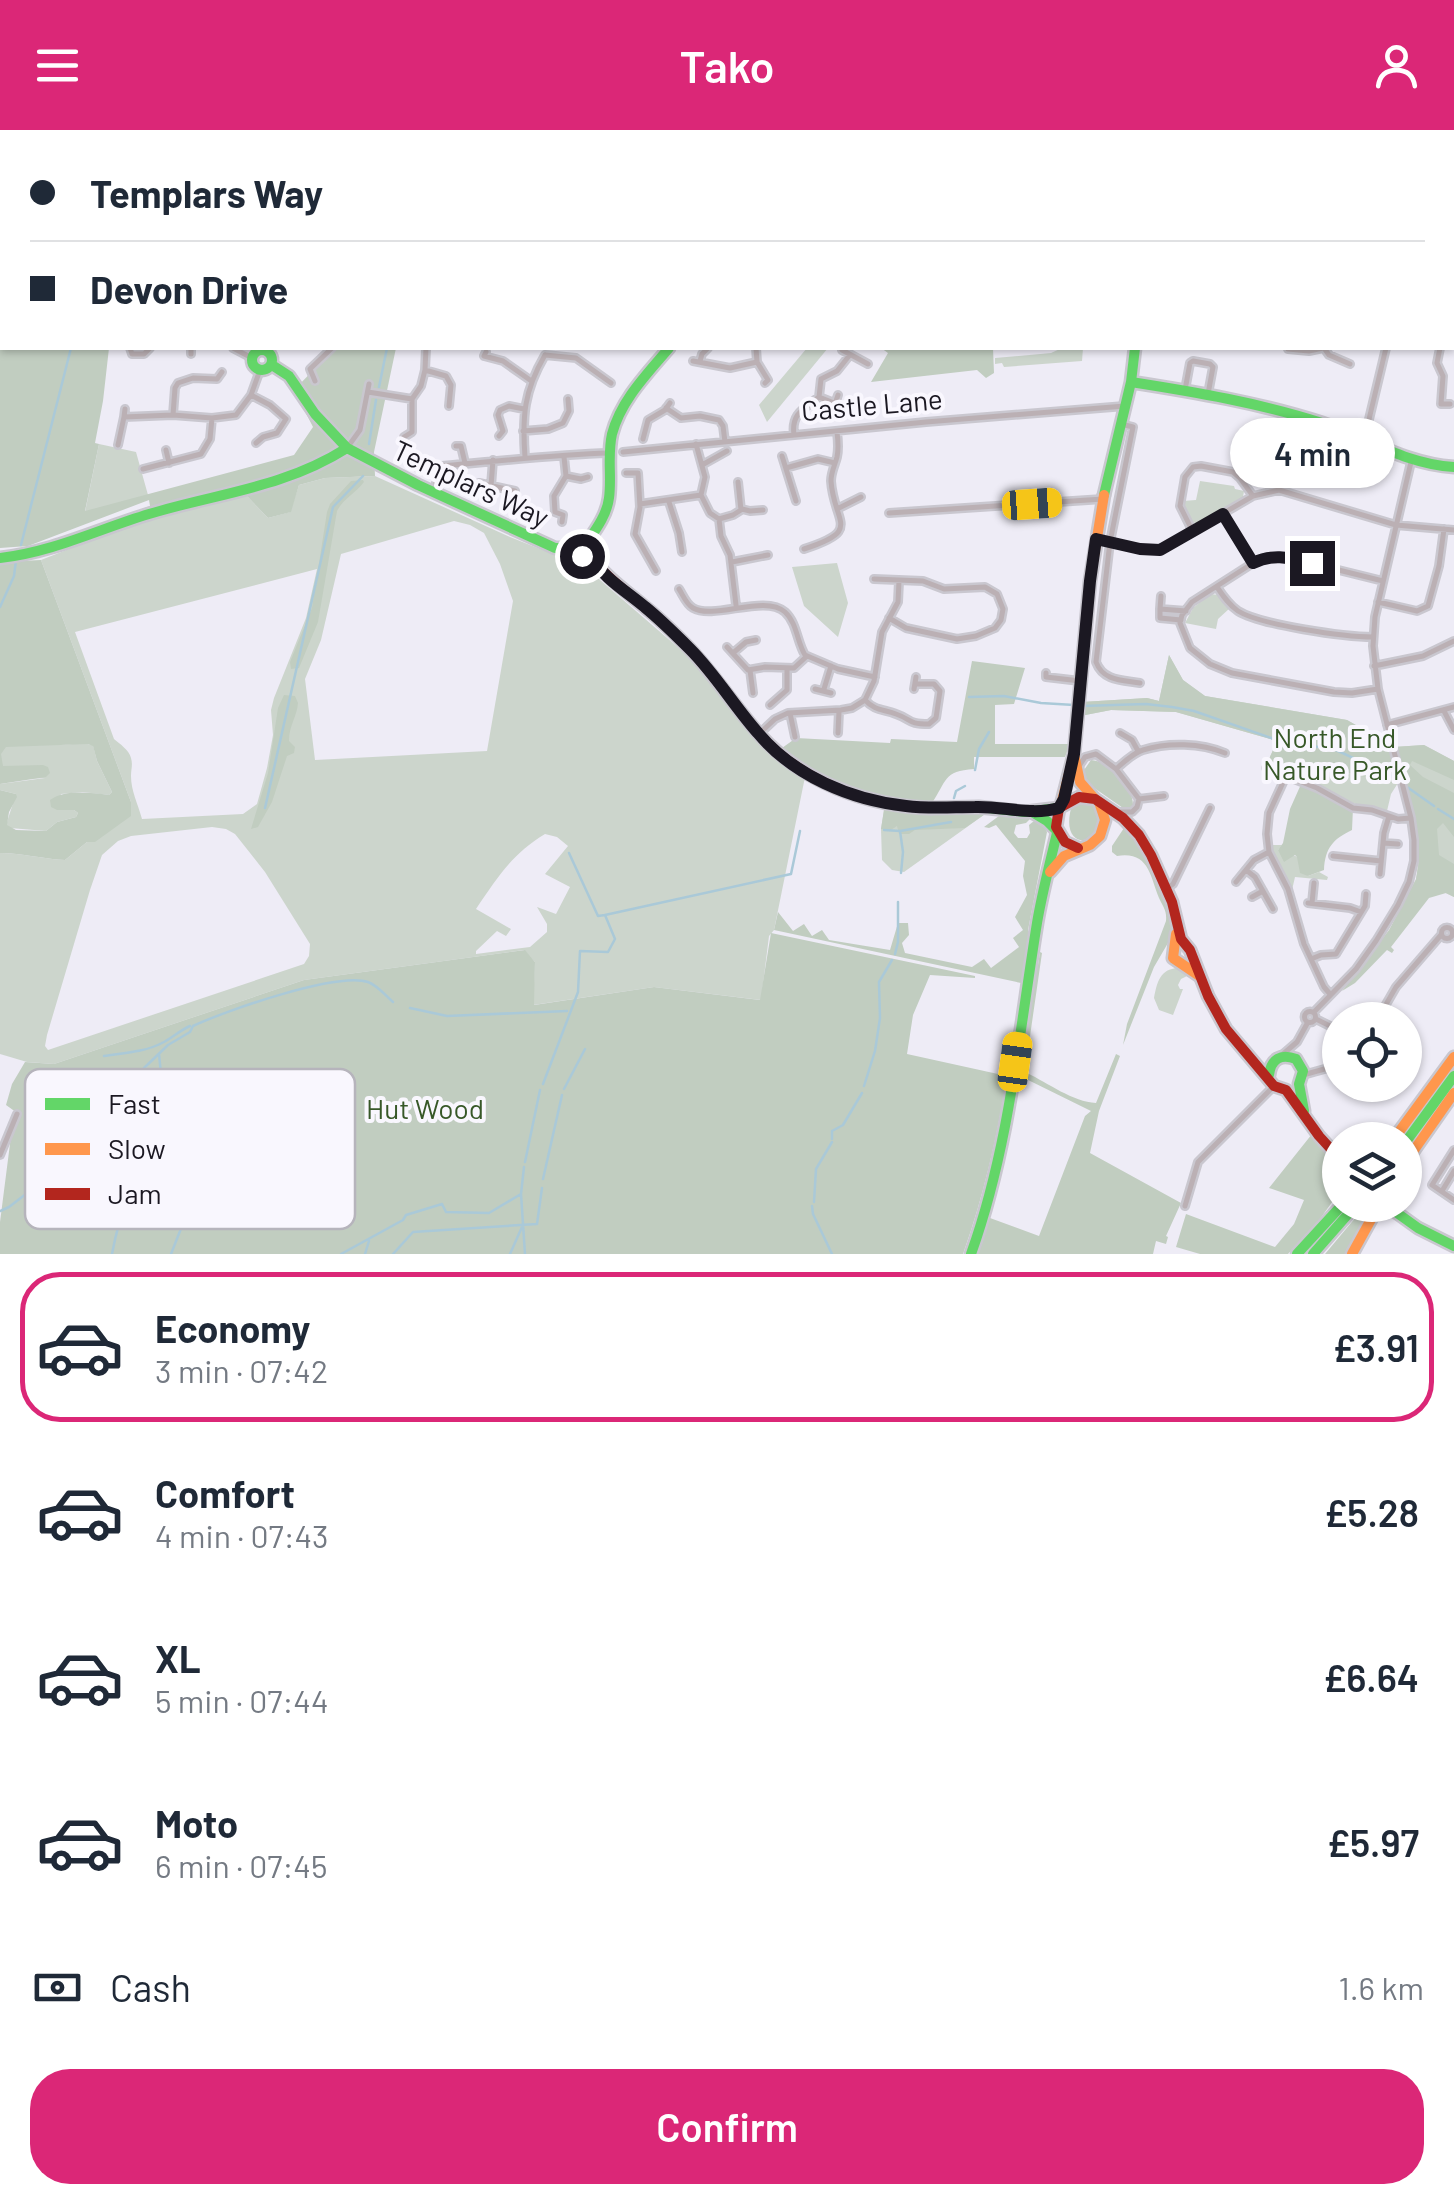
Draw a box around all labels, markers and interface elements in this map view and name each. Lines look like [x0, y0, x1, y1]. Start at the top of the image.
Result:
icon: menu [30, 38, 85, 93]
text: Tako [679, 38, 775, 92]
icon: person [1369, 38, 1424, 93]
text: Templars Way [90, 170, 323, 216]
text: Devon Drive [90, 266, 288, 312]
street label: Castle Lane [800, 381, 944, 427]
callout: 4 min [1230, 418, 1394, 488]
street label: Templars Way [388, 432, 555, 534]
text: 4 min [1274, 434, 1351, 472]
car [1001, 487, 1063, 521]
route start [560, 534, 605, 579]
route end [1290, 541, 1335, 586]
park label: North End Nature Park [1263, 720, 1407, 786]
map controls [1322, 1002, 1422, 1222]
button: locate [1322, 1002, 1422, 1102]
car [996, 1030, 1034, 1094]
legend [25, 1069, 355, 1229]
text: Fast [108, 1086, 161, 1120]
park label: Hut Wood [366, 1091, 484, 1125]
button: layers [1322, 1122, 1422, 1222]
text: Slow [108, 1131, 166, 1165]
text: Jam [108, 1176, 162, 1210]
icon: car [35, 1302, 125, 1392]
text: Economy [155, 1305, 310, 1351]
text: £3.91 [1333, 1324, 1419, 1370]
text: 3 min · 07:42 [155, 1351, 328, 1389]
icon: car [35, 1467, 125, 1557]
text: Comfort [155, 1470, 295, 1516]
text: £5.28 [1324, 1489, 1419, 1535]
text: 4 min · 07:43 [155, 1516, 329, 1554]
icon: car [35, 1632, 125, 1722]
text: XL [155, 1635, 201, 1681]
text: £6.64 [1323, 1654, 1419, 1700]
text: 5 min · 07:44 [155, 1681, 329, 1719]
icon: car [35, 1797, 125, 1887]
text: Moto [155, 1800, 238, 1846]
text: £5.97 [1327, 1819, 1419, 1865]
text: 6 min · 07:45 [155, 1846, 327, 1884]
icon: cash [30, 1960, 85, 2015]
text: Cash [110, 1964, 191, 2010]
text: 1.6 km [1339, 1968, 1424, 2006]
button: Confirm [30, 2069, 1424, 2184]

